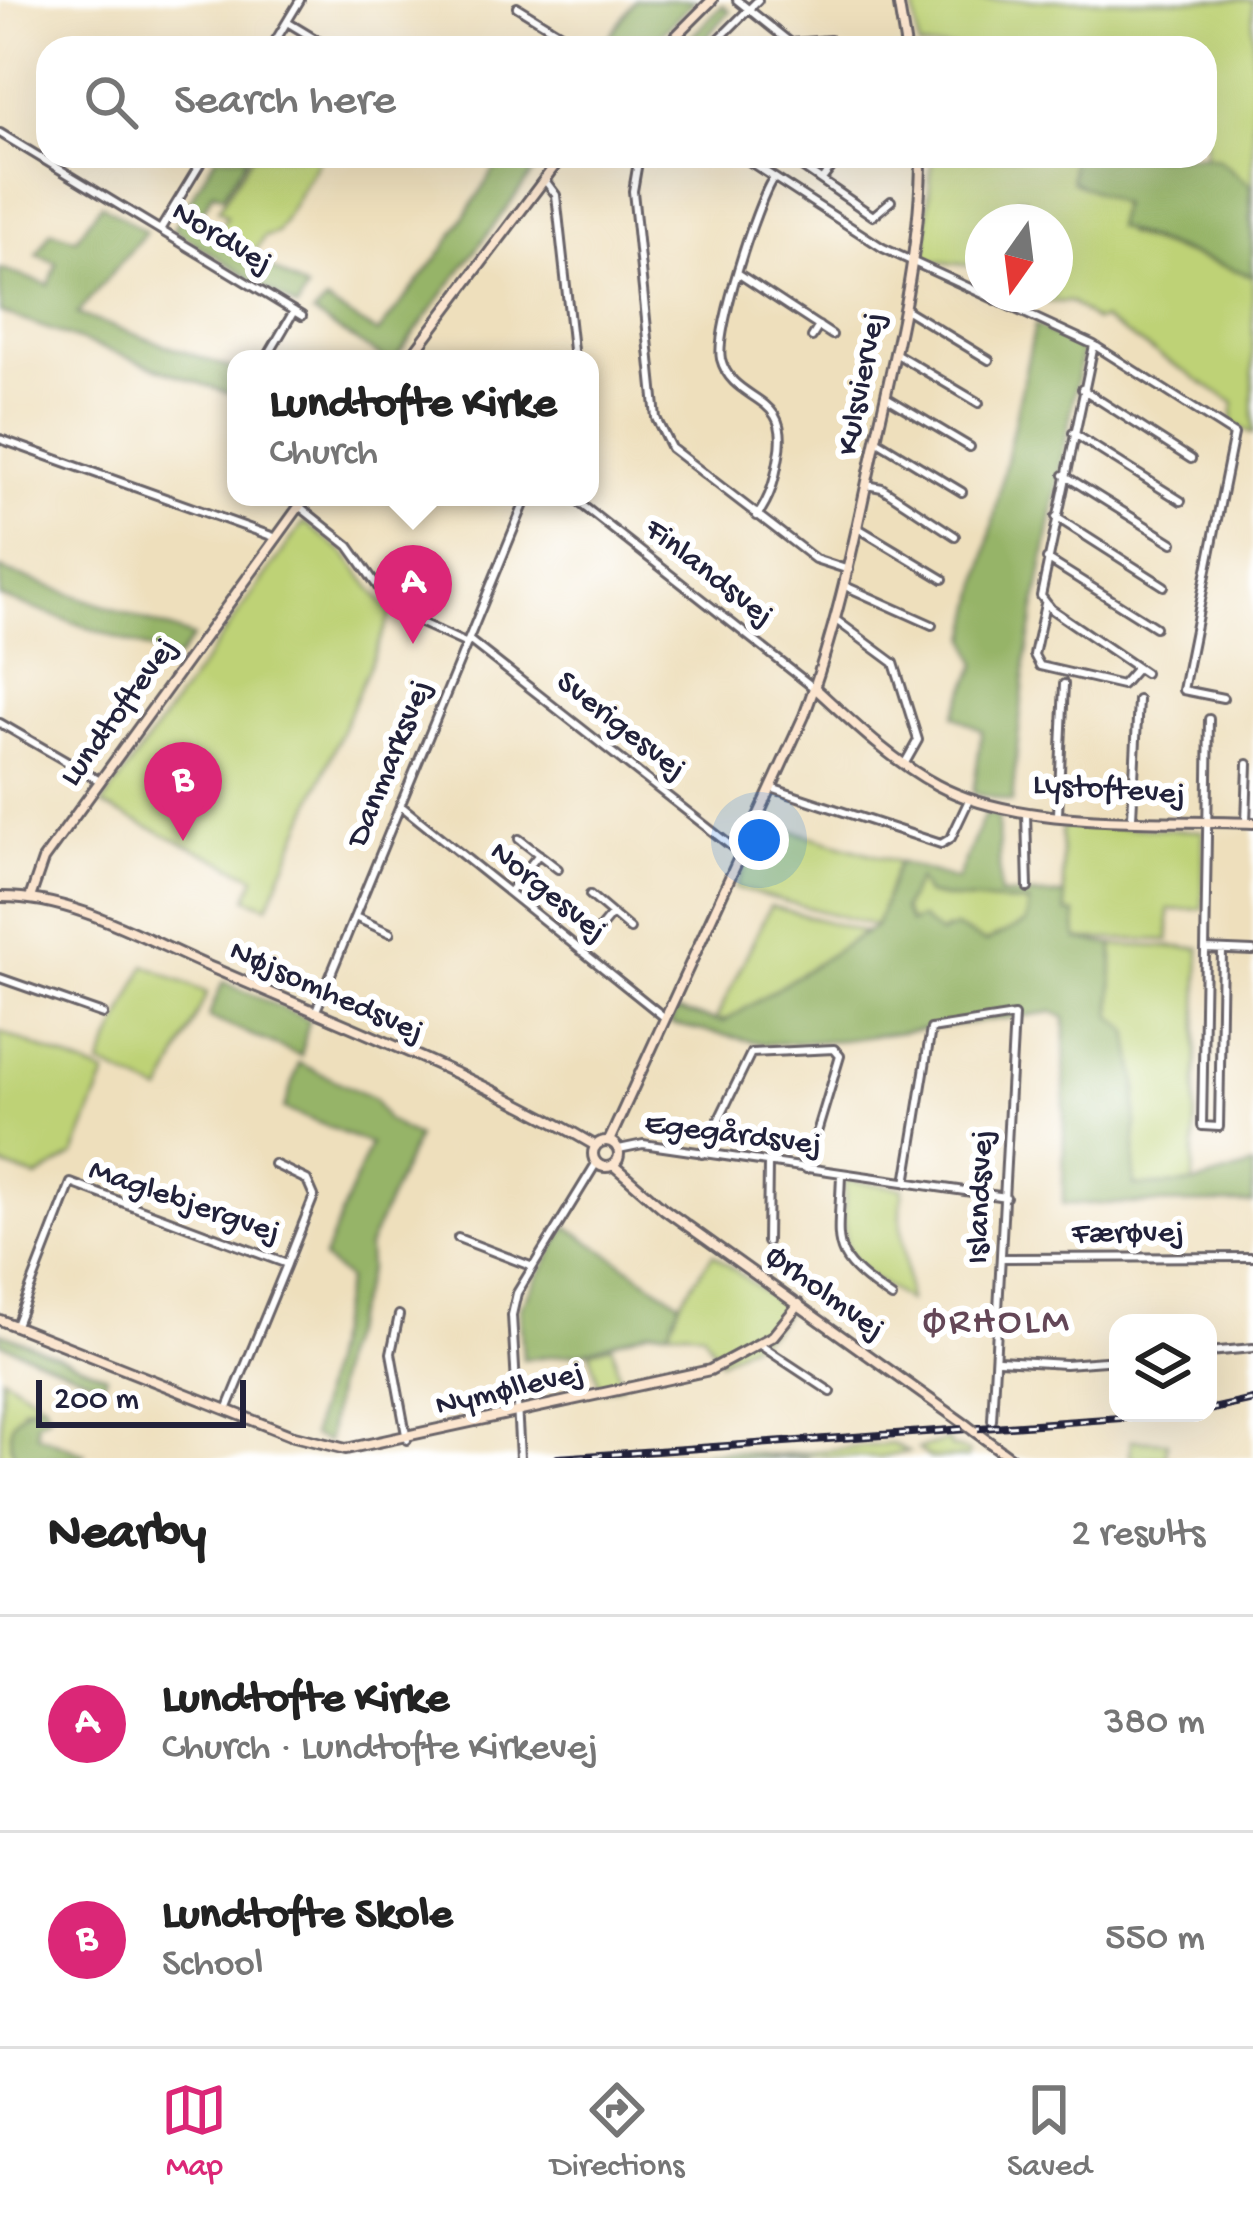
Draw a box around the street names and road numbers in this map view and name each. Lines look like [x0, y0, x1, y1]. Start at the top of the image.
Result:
street label: Nordvej [164, 194, 278, 284]
street label: Kulsviervej [831, 309, 895, 459]
street label: Finlandsvej [635, 511, 780, 636]
street label: Lundtoftevej [53, 631, 187, 795]
street label: Sverigesvej [547, 664, 693, 790]
street label: Danmarksvej [339, 675, 442, 855]
street label: Lystoftevej [1031, 767, 1187, 815]
street label: Norgesvej [481, 834, 613, 952]
street label: Nøjsomhedsvej [223, 933, 429, 1053]
street label: Egegårdsvej [642, 1106, 824, 1166]
street label: Islandsvej [961, 1129, 1003, 1265]
street label: Maglebjergvej [83, 1152, 285, 1254]
street label: Færøvej [1071, 1215, 1184, 1255]
street label: Ørholmvej [757, 1238, 891, 1350]
street label: Nymøllevej [432, 1355, 588, 1427]

